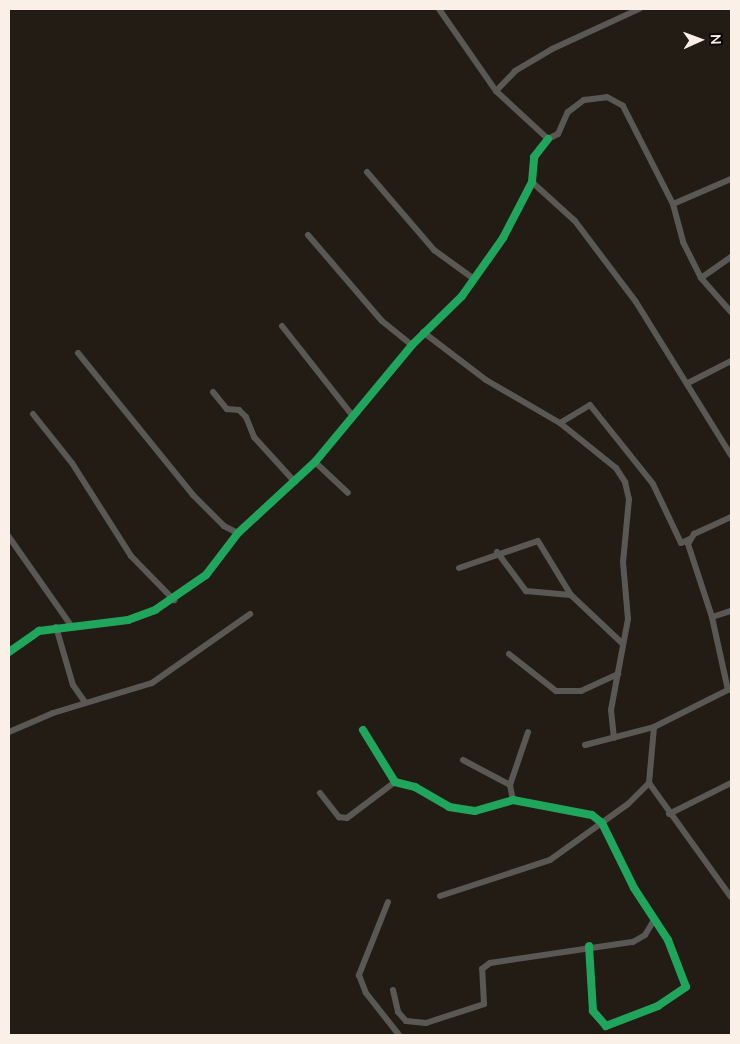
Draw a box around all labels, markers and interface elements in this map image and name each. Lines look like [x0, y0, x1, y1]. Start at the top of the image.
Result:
north arrow [675, 15, 725, 65]
text: N [706, 34, 725, 45]

